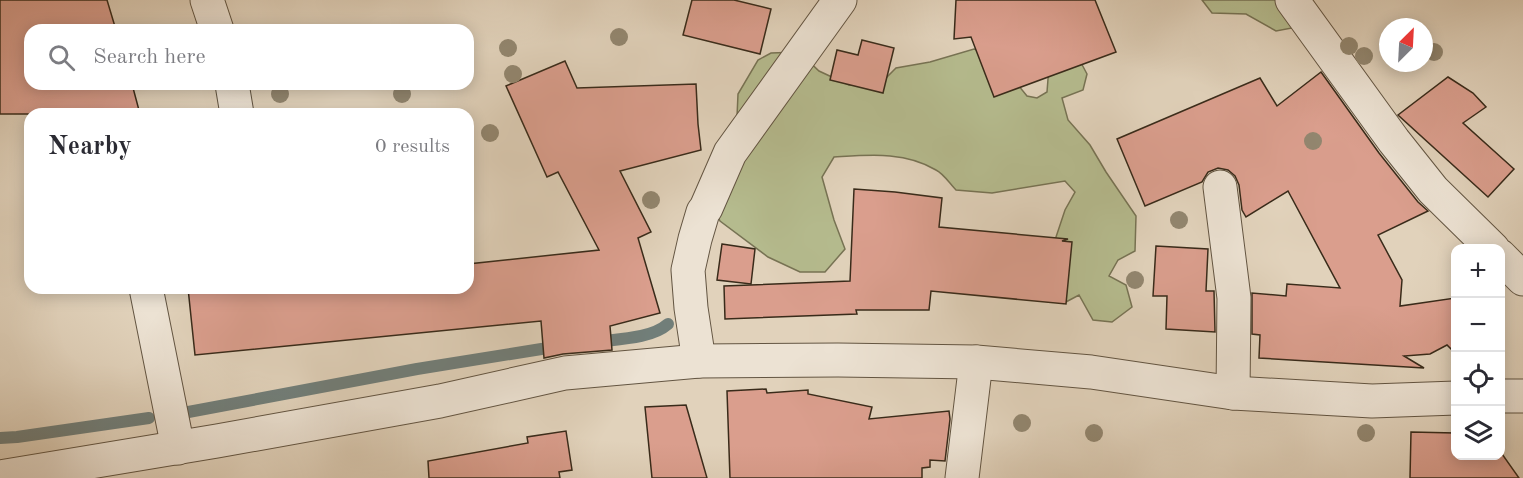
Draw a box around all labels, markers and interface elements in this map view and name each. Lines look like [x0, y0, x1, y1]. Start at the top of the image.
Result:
north arrow [1379, 18, 1433, 72]
search box [24, 24, 474, 90]
icon: search [45, 41, 78, 74]
text: Search here [93, 46, 206, 68]
text: Nearby [48, 134, 132, 160]
text: 0 results [375, 137, 450, 157]
map controls [1451, 244, 1505, 460]
button: + [1451, 244, 1505, 298]
button: − [1451, 298, 1505, 352]
button: locate [1451, 352, 1505, 406]
button: layers [1451, 406, 1505, 460]

